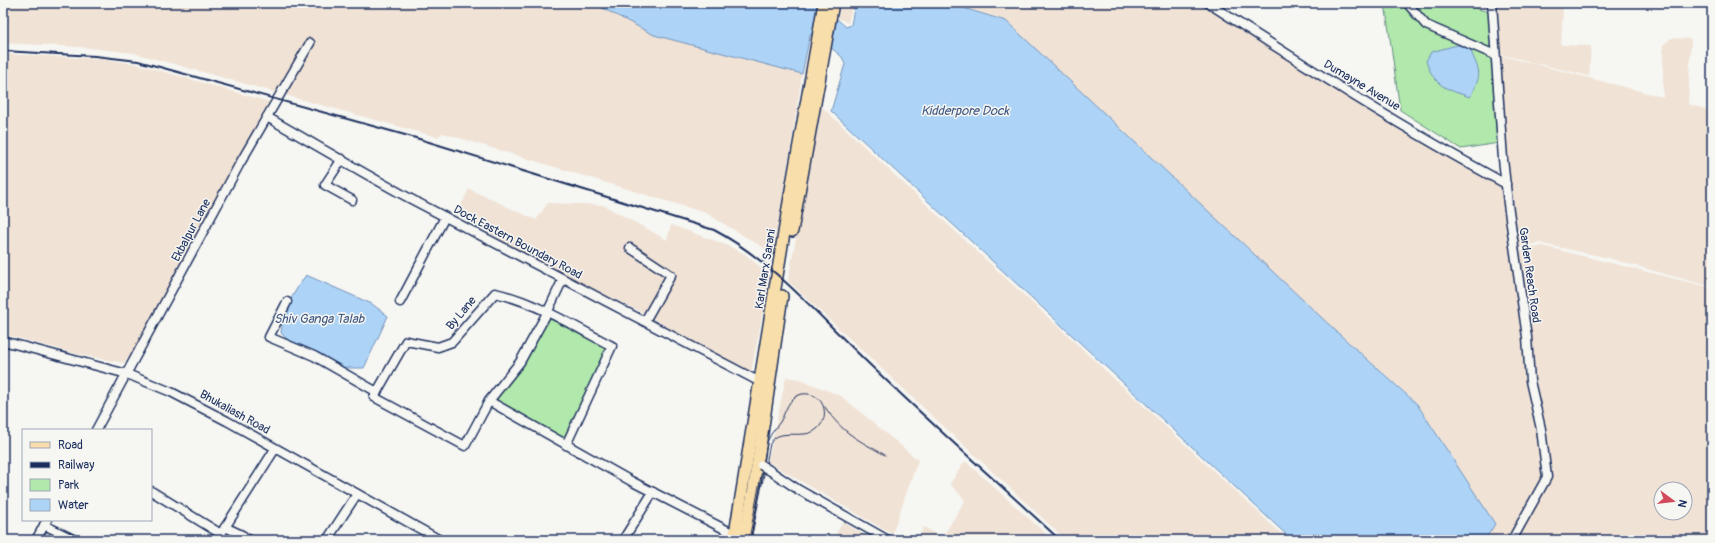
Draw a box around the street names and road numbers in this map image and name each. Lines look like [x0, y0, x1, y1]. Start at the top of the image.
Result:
street label: Dumayne Avenue [1321, 57, 1403, 114]
street label: Ekbalpur Lane [169, 196, 214, 264]
street label: Dock Eastern Boundary Road [451, 202, 585, 283]
street label: Garden Reach Road [1515, 226, 1544, 324]
street label: Karl Marx Sarani [752, 228, 779, 310]
street label: By Lane [443, 293, 480, 333]
street label: Bhukaliash Road [197, 387, 273, 438]

